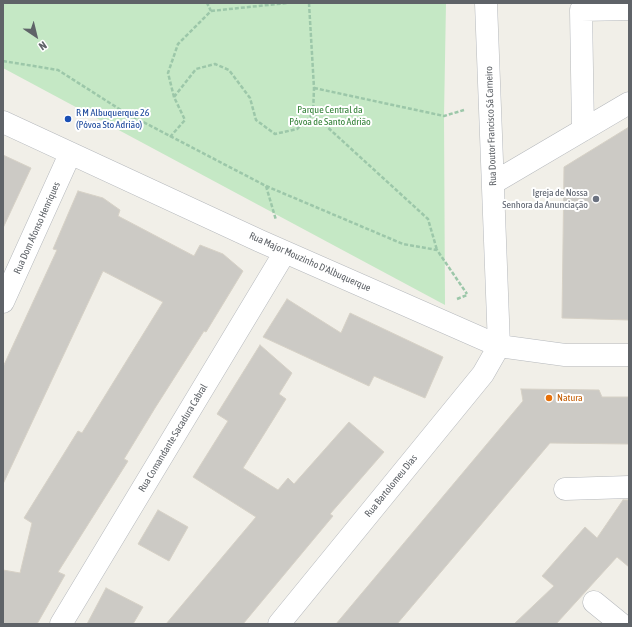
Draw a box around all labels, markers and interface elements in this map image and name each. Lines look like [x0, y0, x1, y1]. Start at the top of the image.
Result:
north arrow [16, 16, 56, 56]
text: N [37, 39, 49, 53]
street label: Rua Doutor Francisco Sá Carneiro [483, 66, 499, 186]
park label: Parque Central da Póvoa de Santo Adrião [289, 104, 371, 128]
place label: R M Albuquerque 26 (Póvoa Sto Adrião) [76, 107, 149, 130]
marker: R M Albuquerque 26 (Póvoa Sto Adrião) [63, 114, 73, 124]
street label: Rua Dom Afonso Henriques [11, 180, 63, 276]
place label: Igreja de Nossa Senhora da Anunciação [502, 187, 588, 210]
marker: Igreja de Nossa Senhora da Anunciação [591, 194, 601, 204]
street label: Rua Major Mouzinho D'Albuquerque [247, 230, 373, 294]
street label: Rua Comandante Sacadura Cabral [136, 382, 210, 494]
place label: Natura [557, 392, 583, 404]
marker: Natura [544, 393, 554, 403]
street label: Rua Bartolomeu Dias [362, 452, 420, 520]

